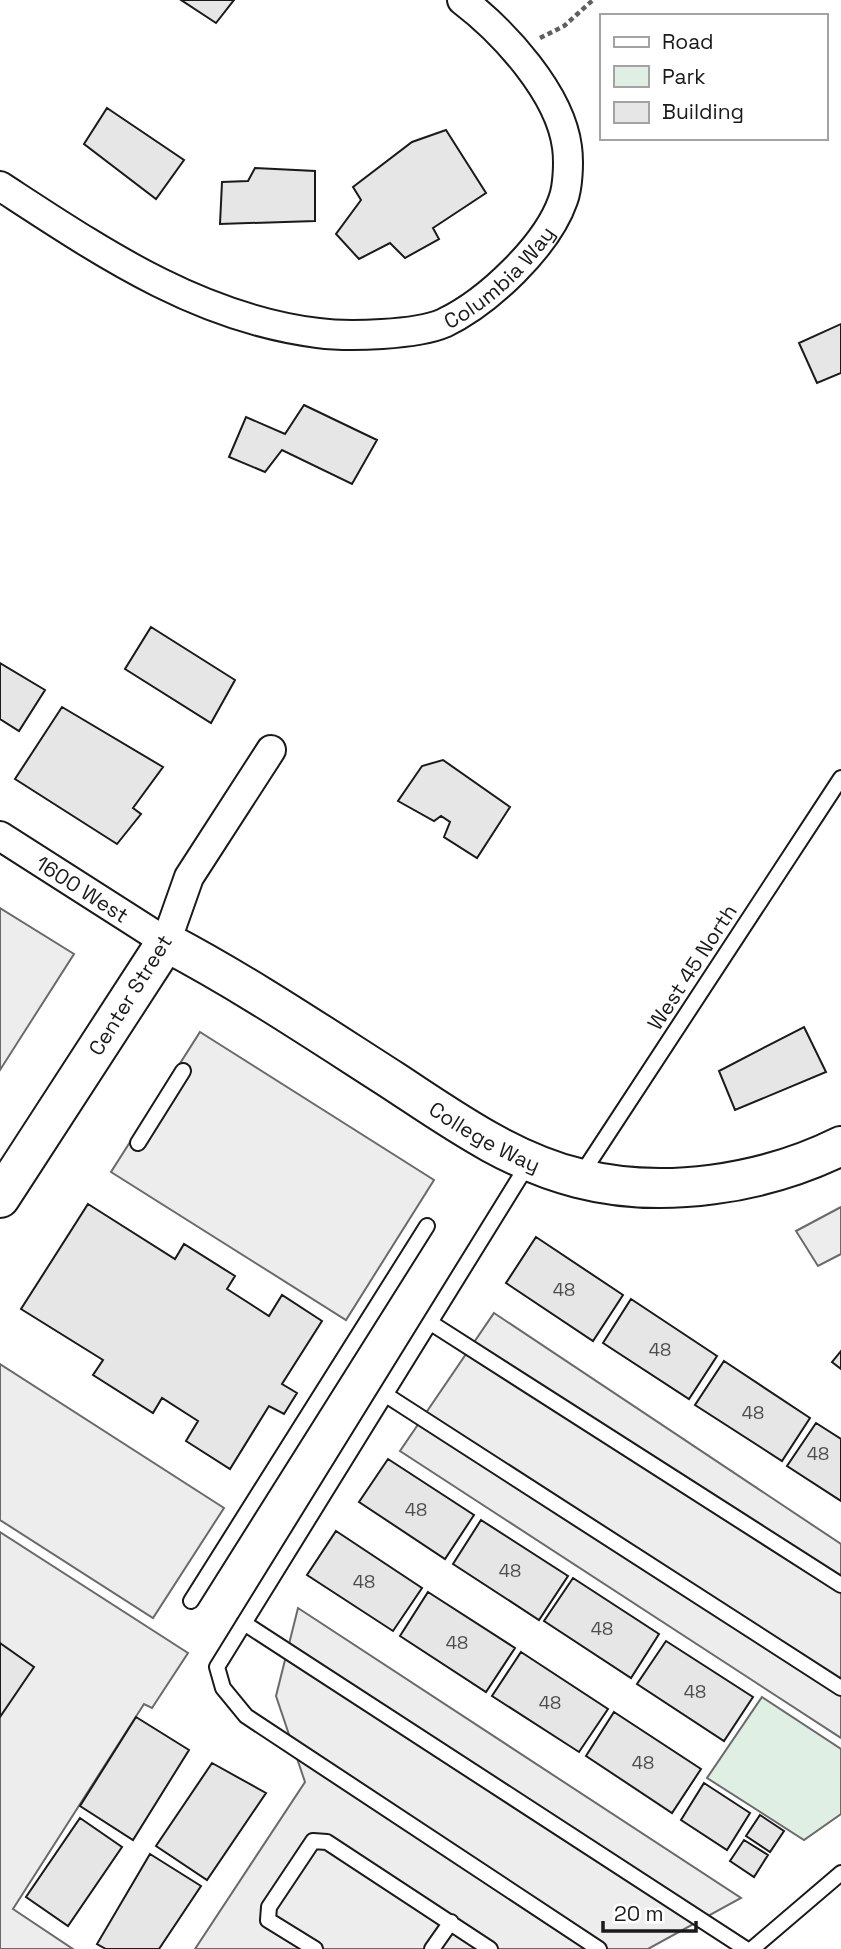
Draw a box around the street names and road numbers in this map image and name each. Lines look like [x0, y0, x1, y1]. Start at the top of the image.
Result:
street label: Columbia Way [439, 221, 560, 334]
street label: 1600 West [31, 849, 134, 928]
street label: West 45 North [641, 899, 743, 1035]
street label: Center Street [82, 929, 178, 1061]
street label: College Way [424, 1095, 544, 1178]

